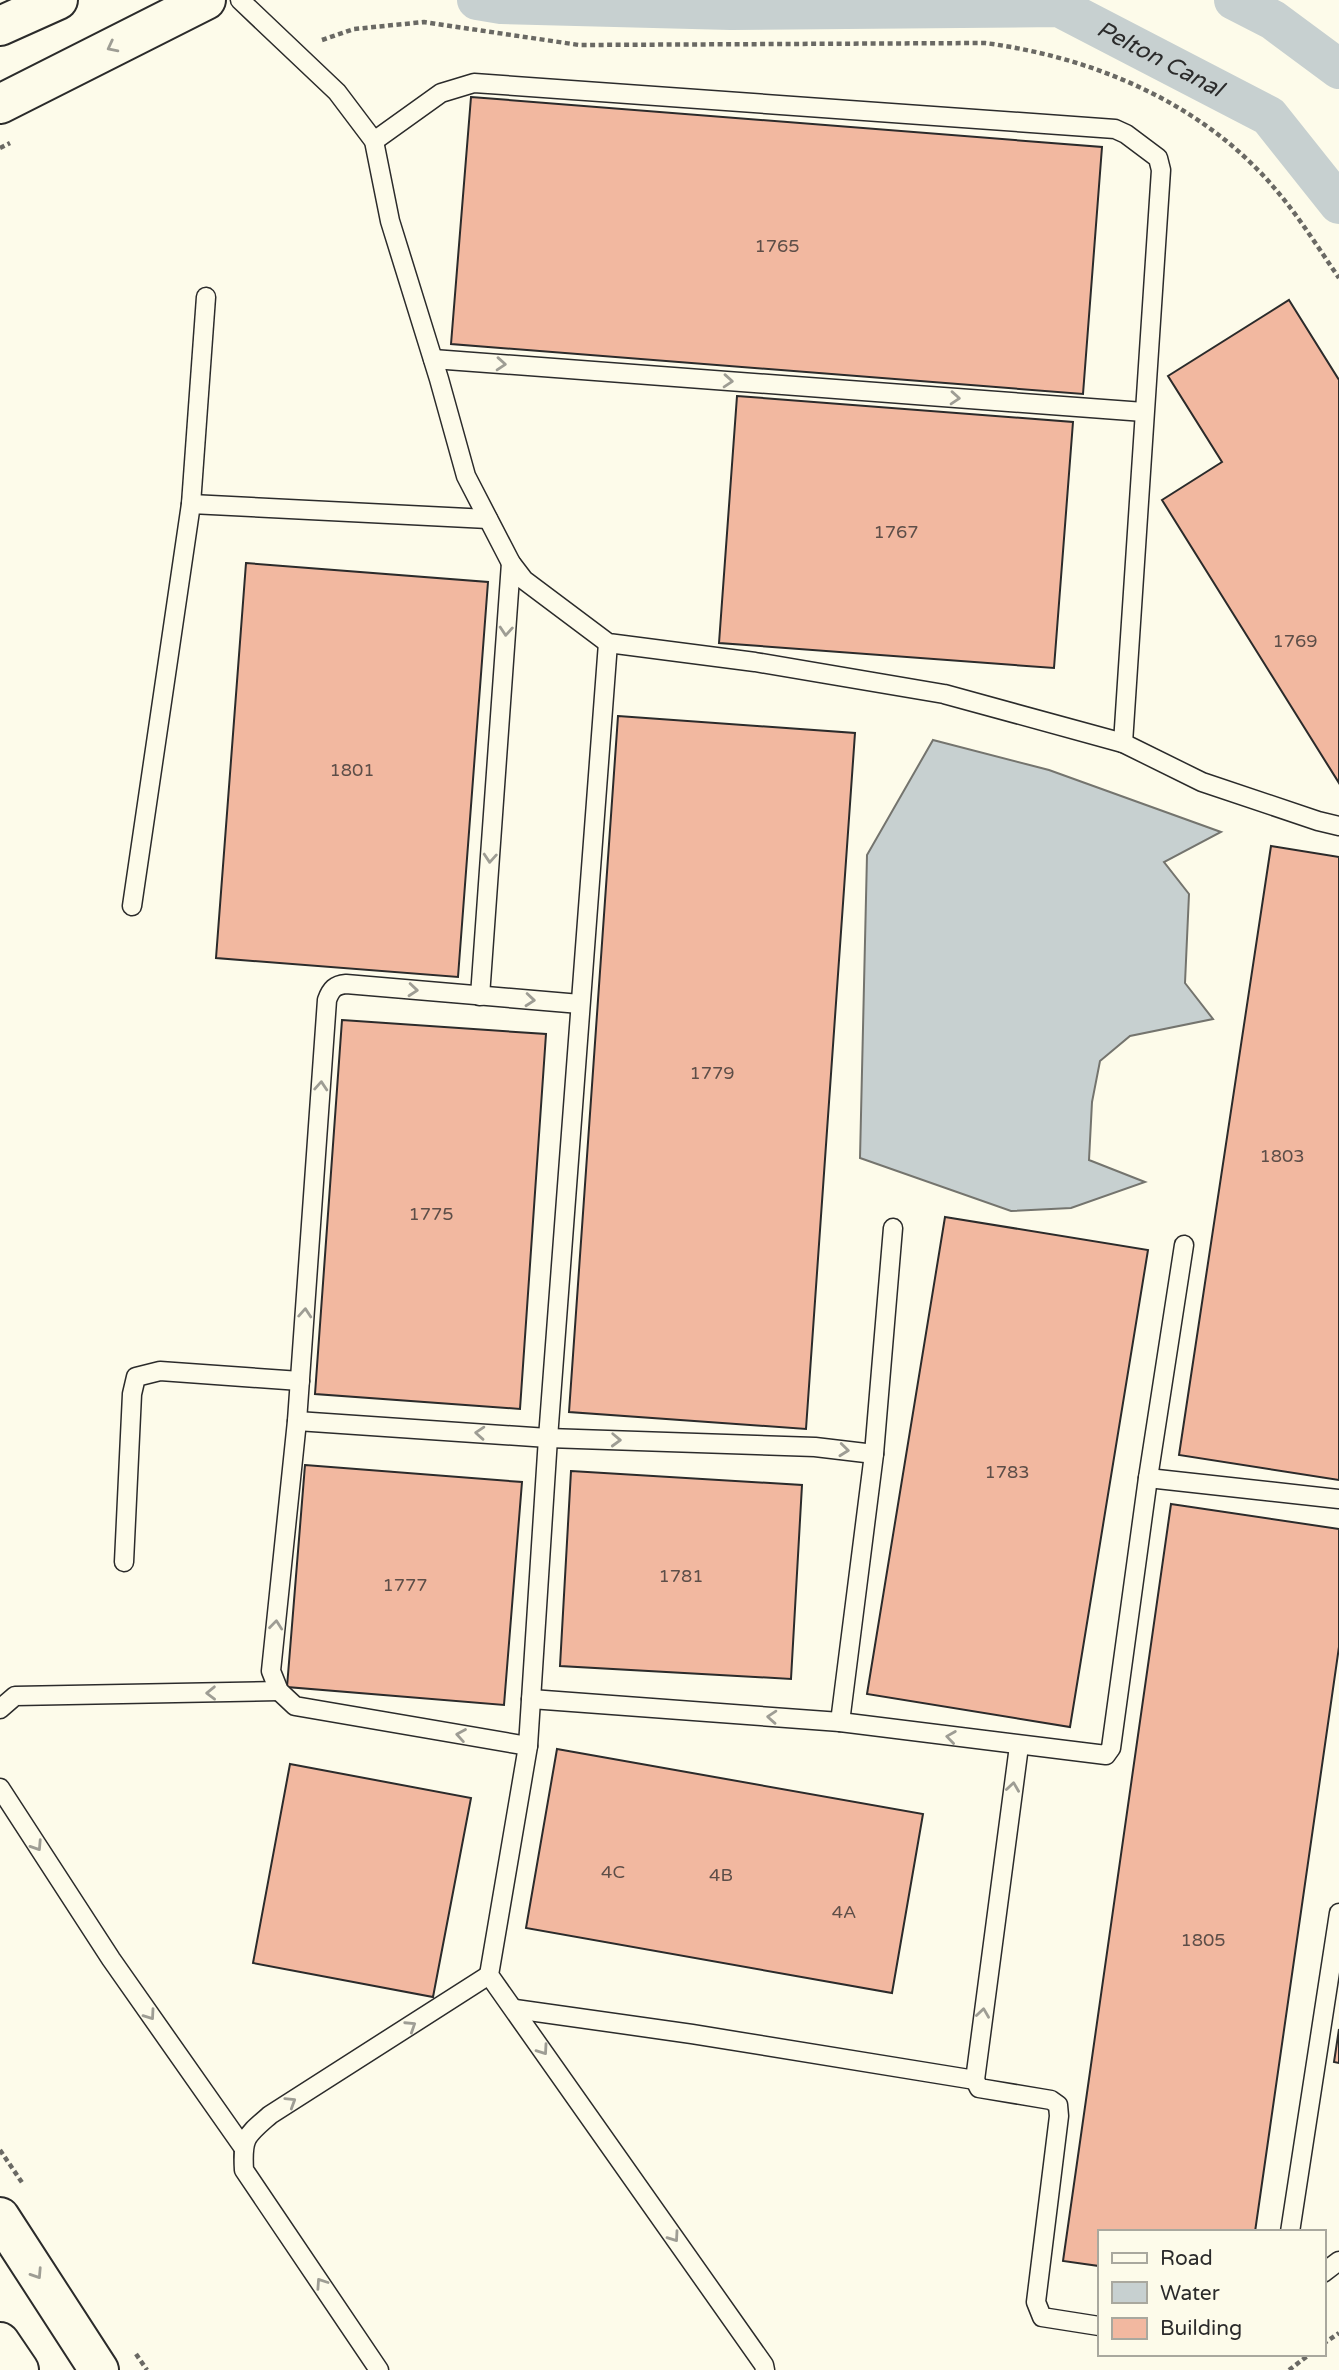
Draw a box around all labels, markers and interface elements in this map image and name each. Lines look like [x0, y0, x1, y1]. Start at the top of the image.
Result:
water label: Pelton Canal [1092, 15, 1230, 105]
one-way arrow [107, 38, 119, 52]
house number: 1765 [754, 235, 800, 257]
one-way arrow [496, 356, 507, 371]
one-way arrow [723, 373, 734, 388]
one-way arrow [950, 390, 961, 405]
house number: 1767 [873, 521, 919, 543]
one-way arrow [499, 626, 514, 637]
house number: 1769 [1272, 630, 1318, 652]
house number: 1801 [329, 759, 375, 781]
one-way arrow [483, 853, 498, 864]
one-way arrow [408, 982, 419, 997]
one-way arrow [525, 992, 536, 1007]
house number: 1779 [689, 1062, 735, 1084]
one-way arrow [313, 1080, 328, 1091]
house number: 1803 [1259, 1145, 1305, 1167]
house number: 1775 [408, 1203, 454, 1225]
one-way arrow [297, 1307, 312, 1318]
one-way arrow [474, 1426, 485, 1441]
one-way arrow [611, 1433, 622, 1448]
one-way arrow [838, 1443, 849, 1458]
house number: 1783 [984, 1461, 1030, 1483]
house number: 1781 [658, 1565, 704, 1587]
house number: 1777 [382, 1574, 428, 1596]
one-way arrow [268, 1619, 283, 1631]
one-way arrow [205, 1685, 216, 1700]
one-way arrow [766, 1710, 777, 1725]
one-way arrow [455, 1728, 467, 1743]
one-way arrow [945, 1729, 957, 1744]
one-way arrow [1006, 1781, 1021, 1793]
one-way arrow [29, 1838, 42, 1851]
house number: 4C [601, 1861, 625, 1883]
house number: 4B [709, 1864, 733, 1886]
house number: 4A [832, 1901, 856, 1923]
house number: 1805 [1180, 1929, 1226, 1951]
one-way arrow [142, 2007, 154, 2020]
one-way arrow [975, 2007, 990, 2019]
one-way arrow [403, 2021, 416, 2034]
one-way arrow [535, 2042, 547, 2055]
one-way arrow [284, 2097, 297, 2110]
one-way arrow [666, 2229, 678, 2242]
legend [1098, 2230, 1325, 2356]
text: Road [1160, 2246, 1213, 2271]
one-way arrow [29, 2267, 42, 2280]
one-way arrow [316, 2278, 329, 2291]
text: Water [1160, 2281, 1220, 2306]
text: Building [1160, 2316, 1242, 2341]

